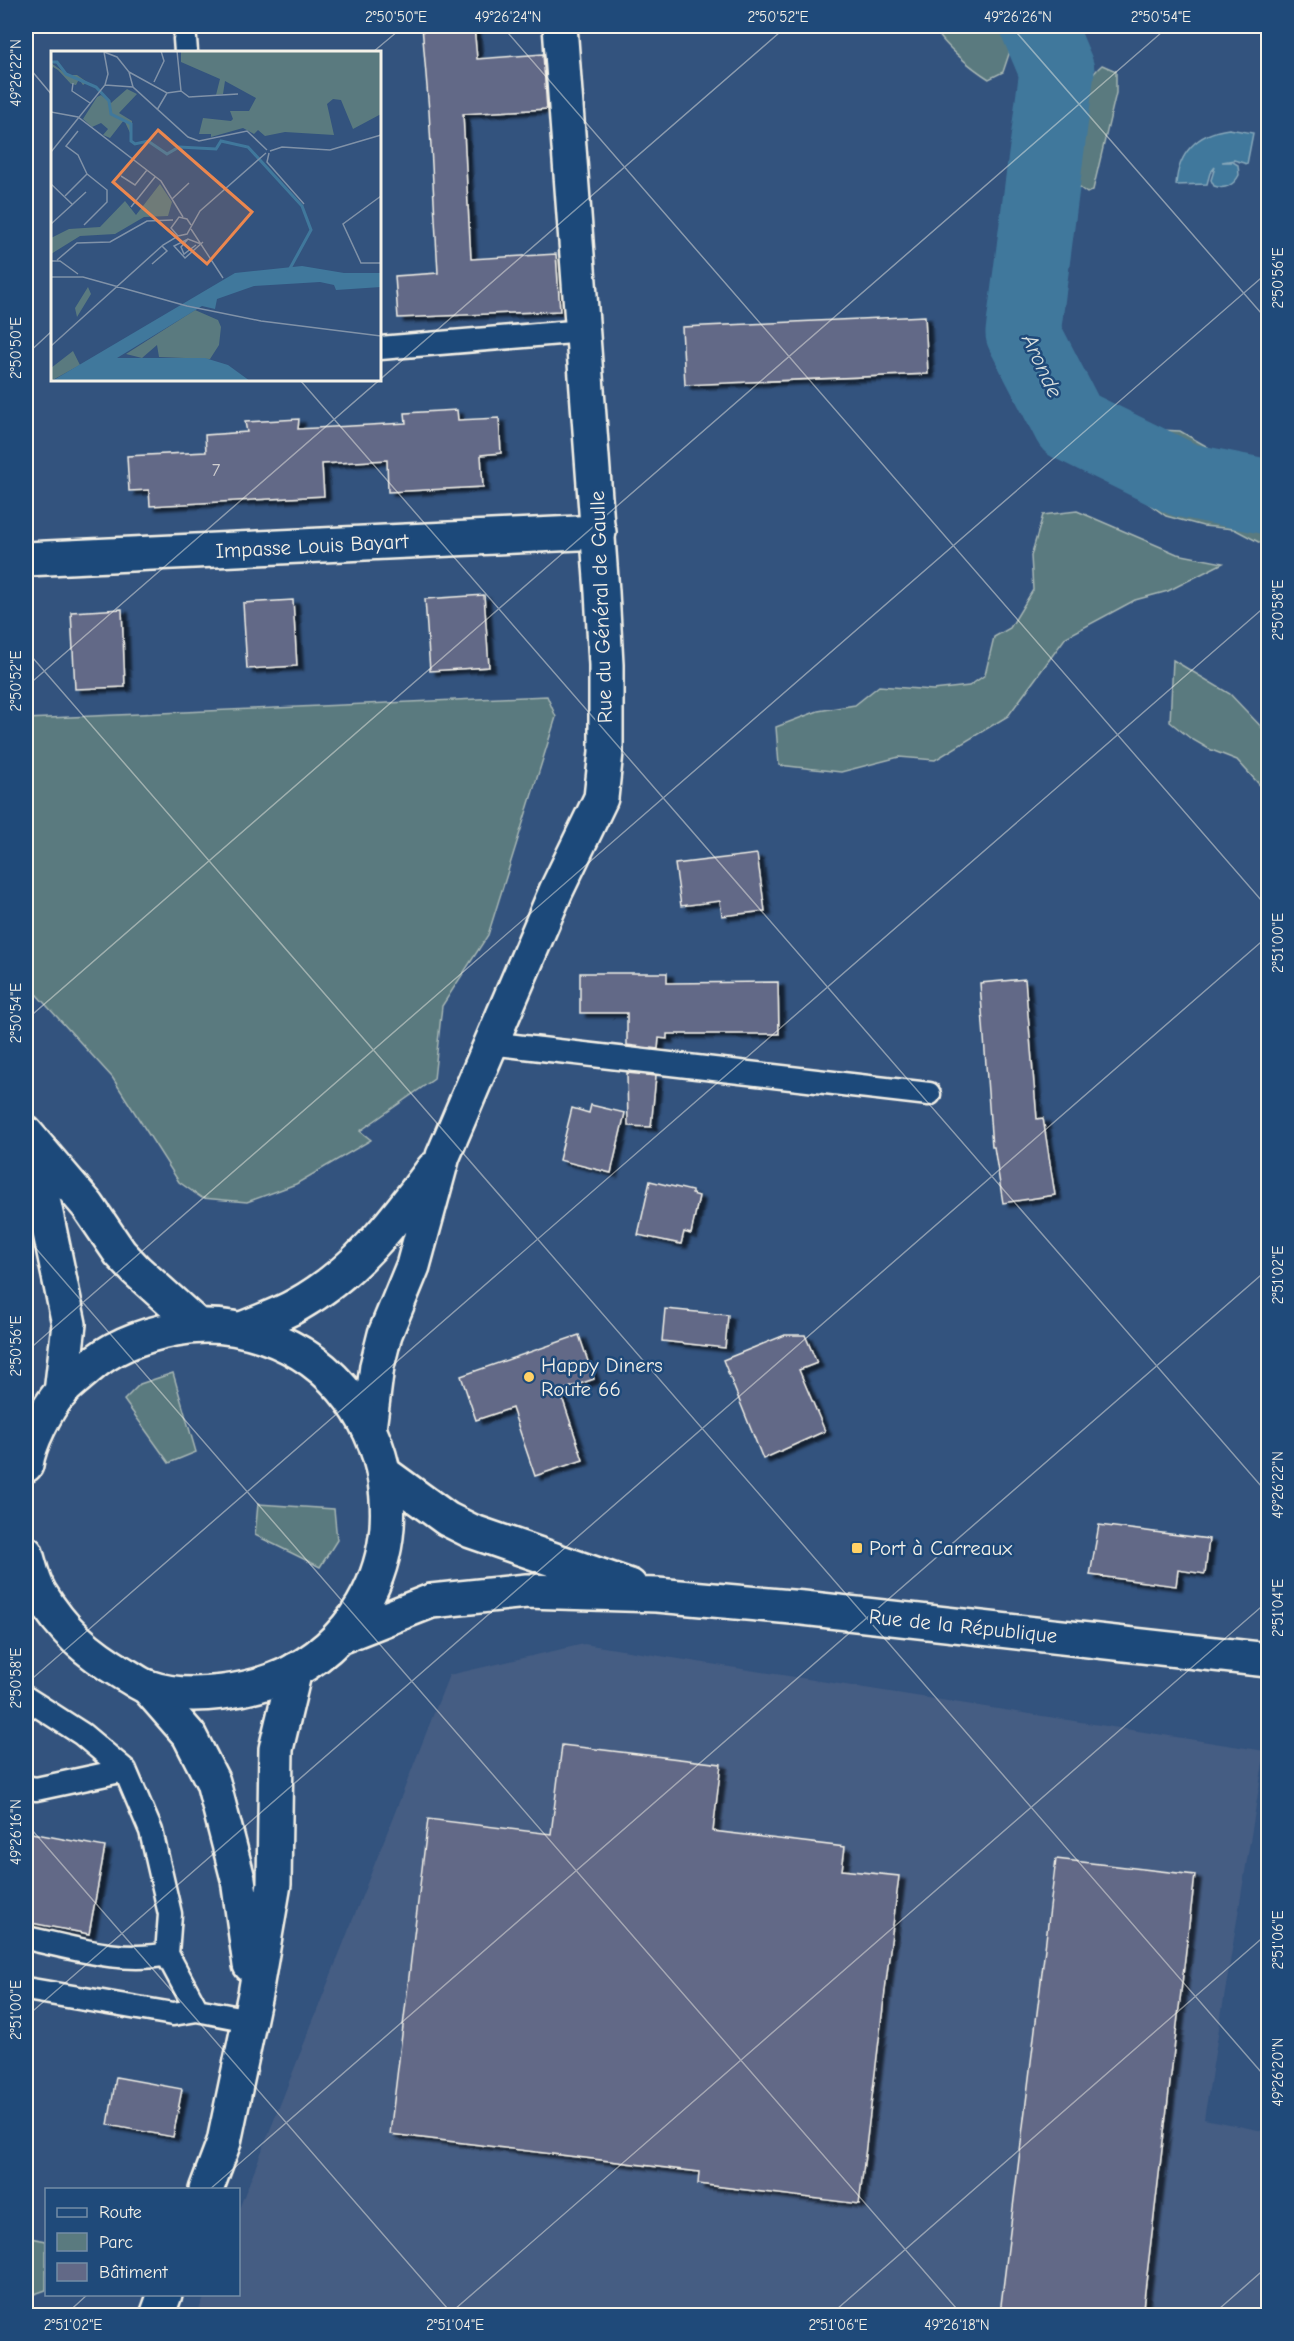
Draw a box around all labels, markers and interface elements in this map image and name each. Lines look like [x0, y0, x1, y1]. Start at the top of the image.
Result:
text: 2°50'50"E [365, 8, 427, 26]
text: 49°26'24"N [475, 8, 541, 26]
text: 2°50'52"E [748, 8, 808, 26]
text: 49°26'26"N [984, 8, 1052, 26]
text: 2°50'54"E [1131, 8, 1191, 26]
text: 49°26'22"N [7, 39, 25, 107]
inset map [51, 51, 381, 381]
text: 2°50'56"E [1269, 247, 1287, 309]
text: 2°50'50"E [7, 317, 25, 379]
water label: Aronde [1016, 329, 1068, 402]
house number: 7 [212, 460, 221, 481]
street label: Rue du Général de Gaulle [585, 490, 617, 724]
street label: Impasse Louis Bayart [215, 529, 410, 563]
text: 2°50'58"E [1269, 580, 1287, 640]
text: 2°50'52"E [7, 651, 25, 711]
text: 2°51'00"E [1269, 913, 1287, 973]
text: 2°50'54"E [7, 983, 25, 1043]
text: 2°51'02"E [1269, 1246, 1287, 1304]
text: 2°50'56"E [7, 1315, 25, 1377]
place label: Happy Diners Route 66 [541, 1353, 663, 1401]
marker: Happy Diners Route 66 [522, 1370, 536, 1384]
text: 49°26'22"N [1269, 1451, 1287, 1519]
place label: Port à Carreaux [869, 1536, 1012, 1560]
marker: Port à Carreaux [850, 1541, 864, 1555]
text: 2°51'04"E [1269, 1579, 1287, 1637]
street label: Rue de la République [868, 1604, 1058, 1648]
text: 2°50'58"E [7, 1648, 25, 1708]
text: 49°26'16"N [7, 1799, 25, 1865]
text: 2°51'06"E [1269, 1911, 1287, 1970]
text: 2°51'00"E [7, 1980, 25, 2040]
text: 49°26'20"N [1269, 2038, 1287, 2106]
legend [45, 2188, 240, 2296]
text: Route [99, 2202, 142, 2223]
text: Parc [99, 2232, 133, 2253]
text: Bâtiment [99, 2262, 169, 2283]
text: 2°51'02"E [44, 2316, 102, 2334]
text: 2°51'04"E [426, 2316, 484, 2334]
text: 2°51'06"E [809, 2316, 868, 2334]
text: 49°26'18"N [924, 2316, 990, 2334]

